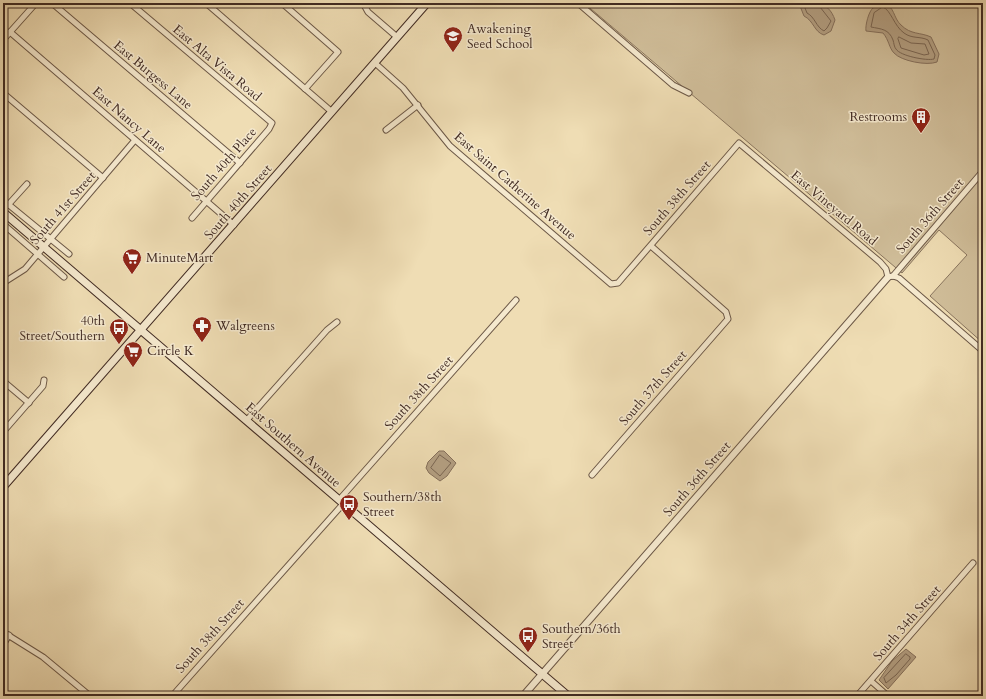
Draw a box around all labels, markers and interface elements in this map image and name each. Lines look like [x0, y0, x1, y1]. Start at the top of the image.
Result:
place label: Awakening Seed School [467, 20, 533, 53]
street label: East Alta Vista Road [169, 21, 265, 106]
school or university icon: Awakening Seed School [442, 25, 464, 53]
street label: East Burgess Lane [110, 36, 197, 114]
street label: East Nancy Lane [88, 83, 170, 157]
building icon: Restrooms [910, 106, 932, 134]
place label: Restrooms [849, 108, 907, 126]
street label: South 40th Place [187, 123, 261, 205]
street label: East Saint Catherine Avenue [450, 128, 580, 244]
street label: South 38th Street [639, 156, 715, 240]
street label: South 40th Street [200, 160, 276, 244]
street label: East Vineyard Road [787, 166, 881, 250]
street label: South 41st Street [26, 167, 100, 249]
street label: South 36th Street [892, 174, 968, 258]
supermarket icon: MinuteMart [121, 247, 143, 275]
place label: MinuteMart [146, 249, 213, 267]
place label: 40th Street/Southern [20, 312, 106, 345]
pharmacy icon: Walgreens [191, 315, 213, 343]
bus stop icon: 40th Street/Southern [108, 317, 130, 345]
place label: Walgreens [215, 317, 275, 335]
supermarket icon: Circle K [122, 340, 144, 368]
place label: Circle K [147, 342, 194, 360]
street label: South 37th Street [615, 346, 691, 430]
street label: South 38th Street [381, 352, 457, 434]
street label: East Southern Avenue [241, 398, 345, 492]
street label: South 36th Street [659, 437, 735, 521]
place label: Southern/38th Street [363, 488, 442, 521]
bus stop icon: Southern/38th Street [338, 493, 360, 521]
street label: South 34th Street [869, 581, 945, 665]
street label: South 38th Street [172, 595, 248, 677]
place label: Southern/36th Street [542, 620, 621, 653]
bus stop icon: Southern/36th Street [517, 625, 539, 653]

